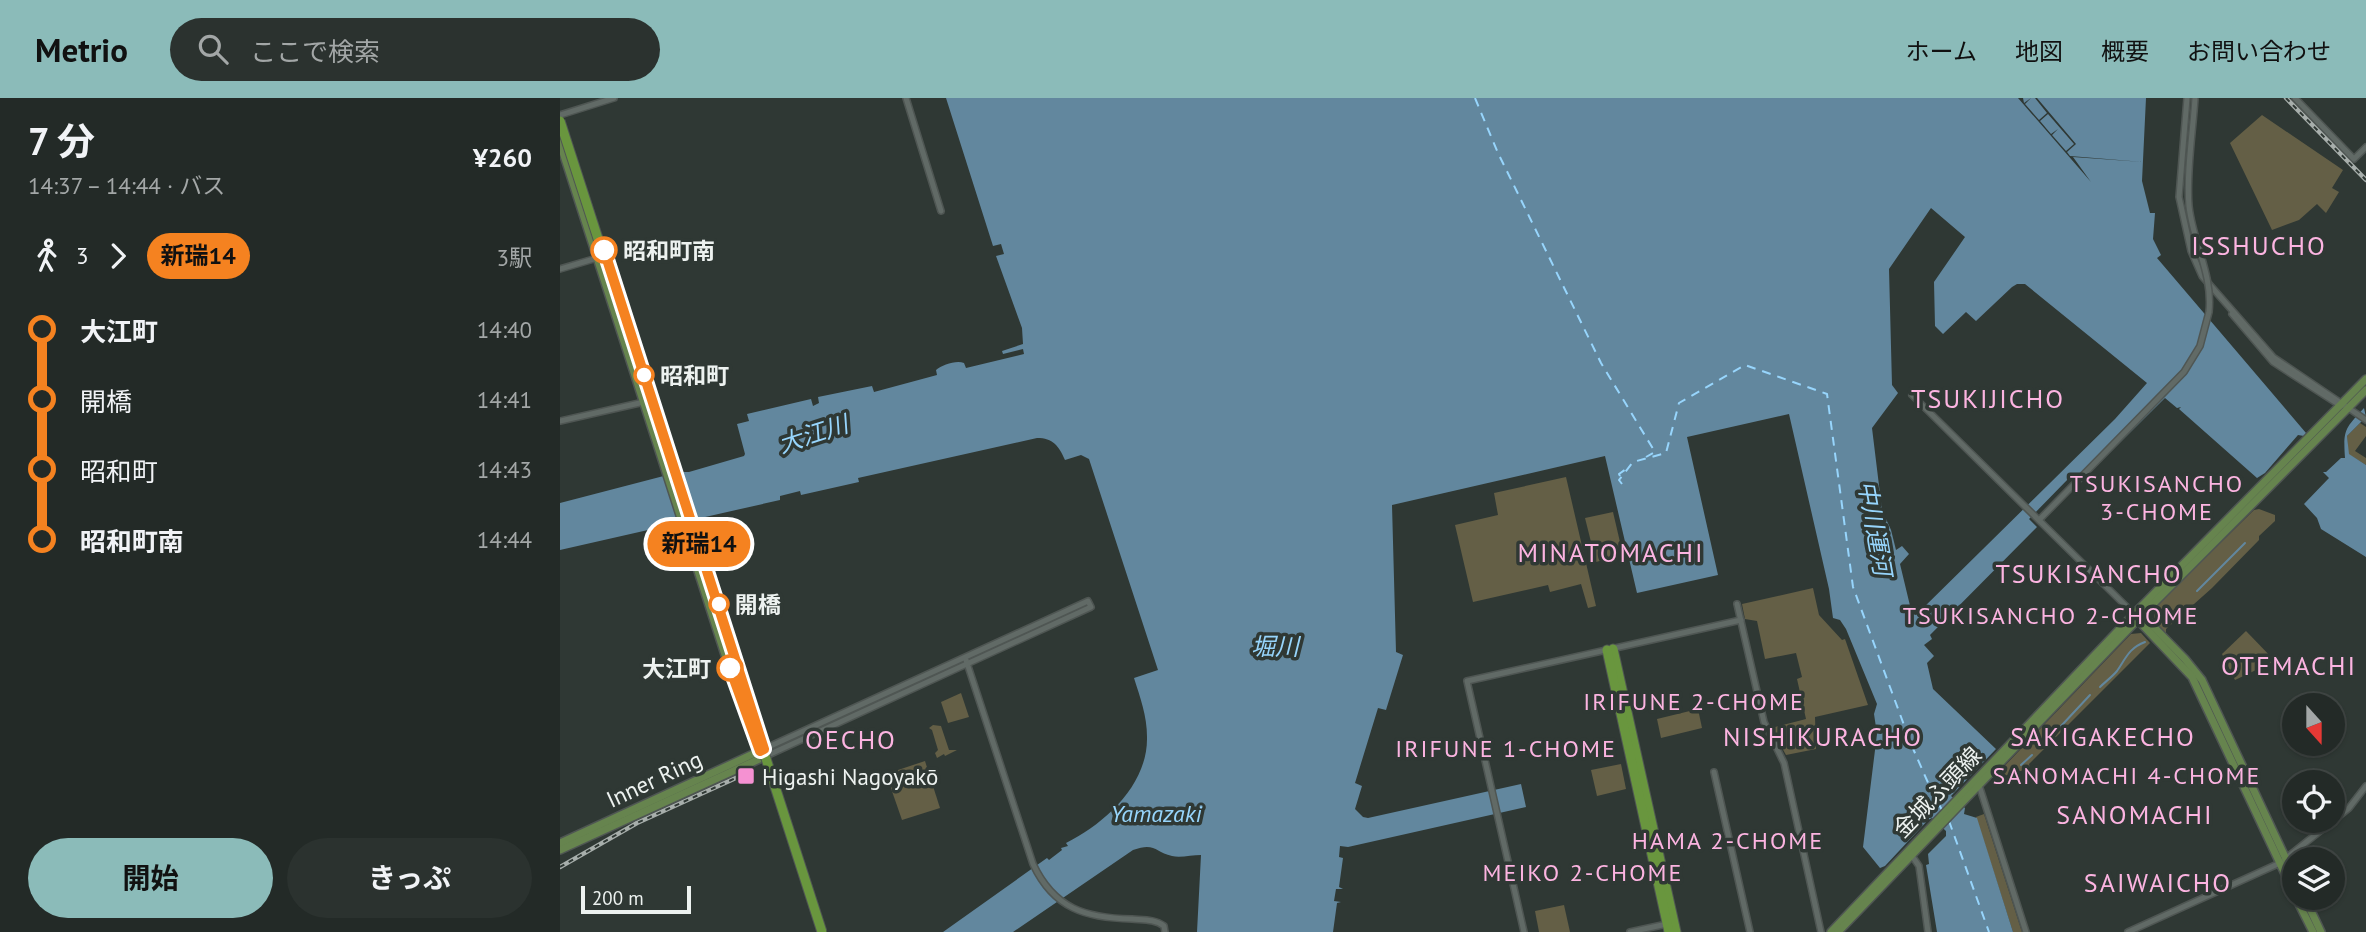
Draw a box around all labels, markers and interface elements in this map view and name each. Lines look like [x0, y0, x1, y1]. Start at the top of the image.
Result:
search box [170, 18, 660, 81]
text: Metrio [35, 28, 128, 71]
icon: search [194, 30, 232, 68]
text: ここで検索 [250, 35, 380, 68]
text: ホーム [1906, 36, 1977, 67]
text: 地図 [2015, 36, 2063, 67]
text: 概要 [2101, 36, 2149, 67]
text: お問い合わせ [2187, 36, 2331, 67]
text: 7 分 [28, 116, 95, 165]
text: ¥260 [473, 141, 532, 174]
text: 14:37 – 14:44 · バス [28, 171, 225, 200]
district label: ISSHUCHO [2191, 229, 2327, 262]
place label: 昭和町南 [623, 236, 715, 265]
icon: walk [28, 237, 66, 275]
icon: forward [99, 237, 137, 275]
marker: 昭和町南 [591, 237, 617, 263]
text: 新瑞14 [161, 240, 236, 271]
text: 3 [76, 241, 89, 270]
text: 3駅 [496, 243, 532, 272]
text: 大江町 [80, 315, 158, 348]
text: 14:40 [477, 315, 532, 344]
place label: 昭和町 [660, 361, 729, 390]
marker: 昭和町 [634, 365, 654, 385]
district label: TSUKIJICHO [1911, 382, 2065, 415]
text: 開橋 [80, 385, 132, 418]
text: 14:41 [477, 385, 532, 414]
water label: 大江川 [774, 407, 855, 460]
text: 昭和町 [80, 455, 158, 488]
text: 14:43 [477, 455, 532, 484]
district label: TSUKISANCHO 3-CHOME [2070, 468, 2244, 527]
water label: 中川運河 [1851, 478, 1899, 582]
line badge: 新瑞14 [650, 521, 748, 567]
text: 昭和町南 [80, 525, 184, 558]
text: 14:44 [477, 525, 532, 554]
text: 新瑞14 [661, 528, 737, 559]
district label: MINATOMACHI [1517, 536, 1705, 569]
district label: TSUKISANCHO [1995, 557, 2183, 590]
place label: 開橋 [735, 590, 781, 619]
marker: 開橋 [709, 594, 729, 614]
district label: TSUKISANCHO 2-CHOME [1903, 600, 2199, 631]
water label: 堀川 [1251, 631, 1302, 662]
district label: OTEMACHI [2221, 649, 2357, 682]
place label: 大江町 [642, 654, 711, 683]
marker: 大江町 [717, 655, 743, 681]
district label: IRIFUNE 2-CHOME [1583, 686, 1805, 717]
north arrow [2282, 693, 2345, 756]
map controls [2282, 693, 2345, 910]
district label: NISHIKURACHO [1723, 720, 1923, 753]
district label: SAKIGAKECHO [2010, 720, 2196, 753]
district label: OECHO [805, 723, 897, 756]
district label: IRIFUNE 1-CHOME [1395, 733, 1617, 764]
street label: 金城ふ頭線 [1887, 741, 1987, 843]
street label: Inner Ring [602, 744, 706, 814]
district label: SANOMACHI 4-CHOME [1993, 760, 2261, 791]
place label: Higashi Nagoyakō [762, 762, 938, 791]
marker: Higashi Nagoyakō [736, 766, 756, 786]
button: locate [2282, 770, 2345, 833]
water label: Yamazaki [1110, 798, 1202, 829]
district label: SANOMACHI [2056, 798, 2214, 831]
district label: HAMA 2-CHOME [1632, 825, 1824, 856]
button: 開始 [28, 838, 273, 918]
button: きっぷ [287, 838, 532, 918]
button: layers [2282, 847, 2345, 910]
district label: MEIKO 2-CHOME [1483, 857, 1683, 888]
district label: SAIWAICHO [2084, 866, 2232, 899]
scale bar [581, 883, 691, 915]
text: 200 m [592, 886, 644, 910]

